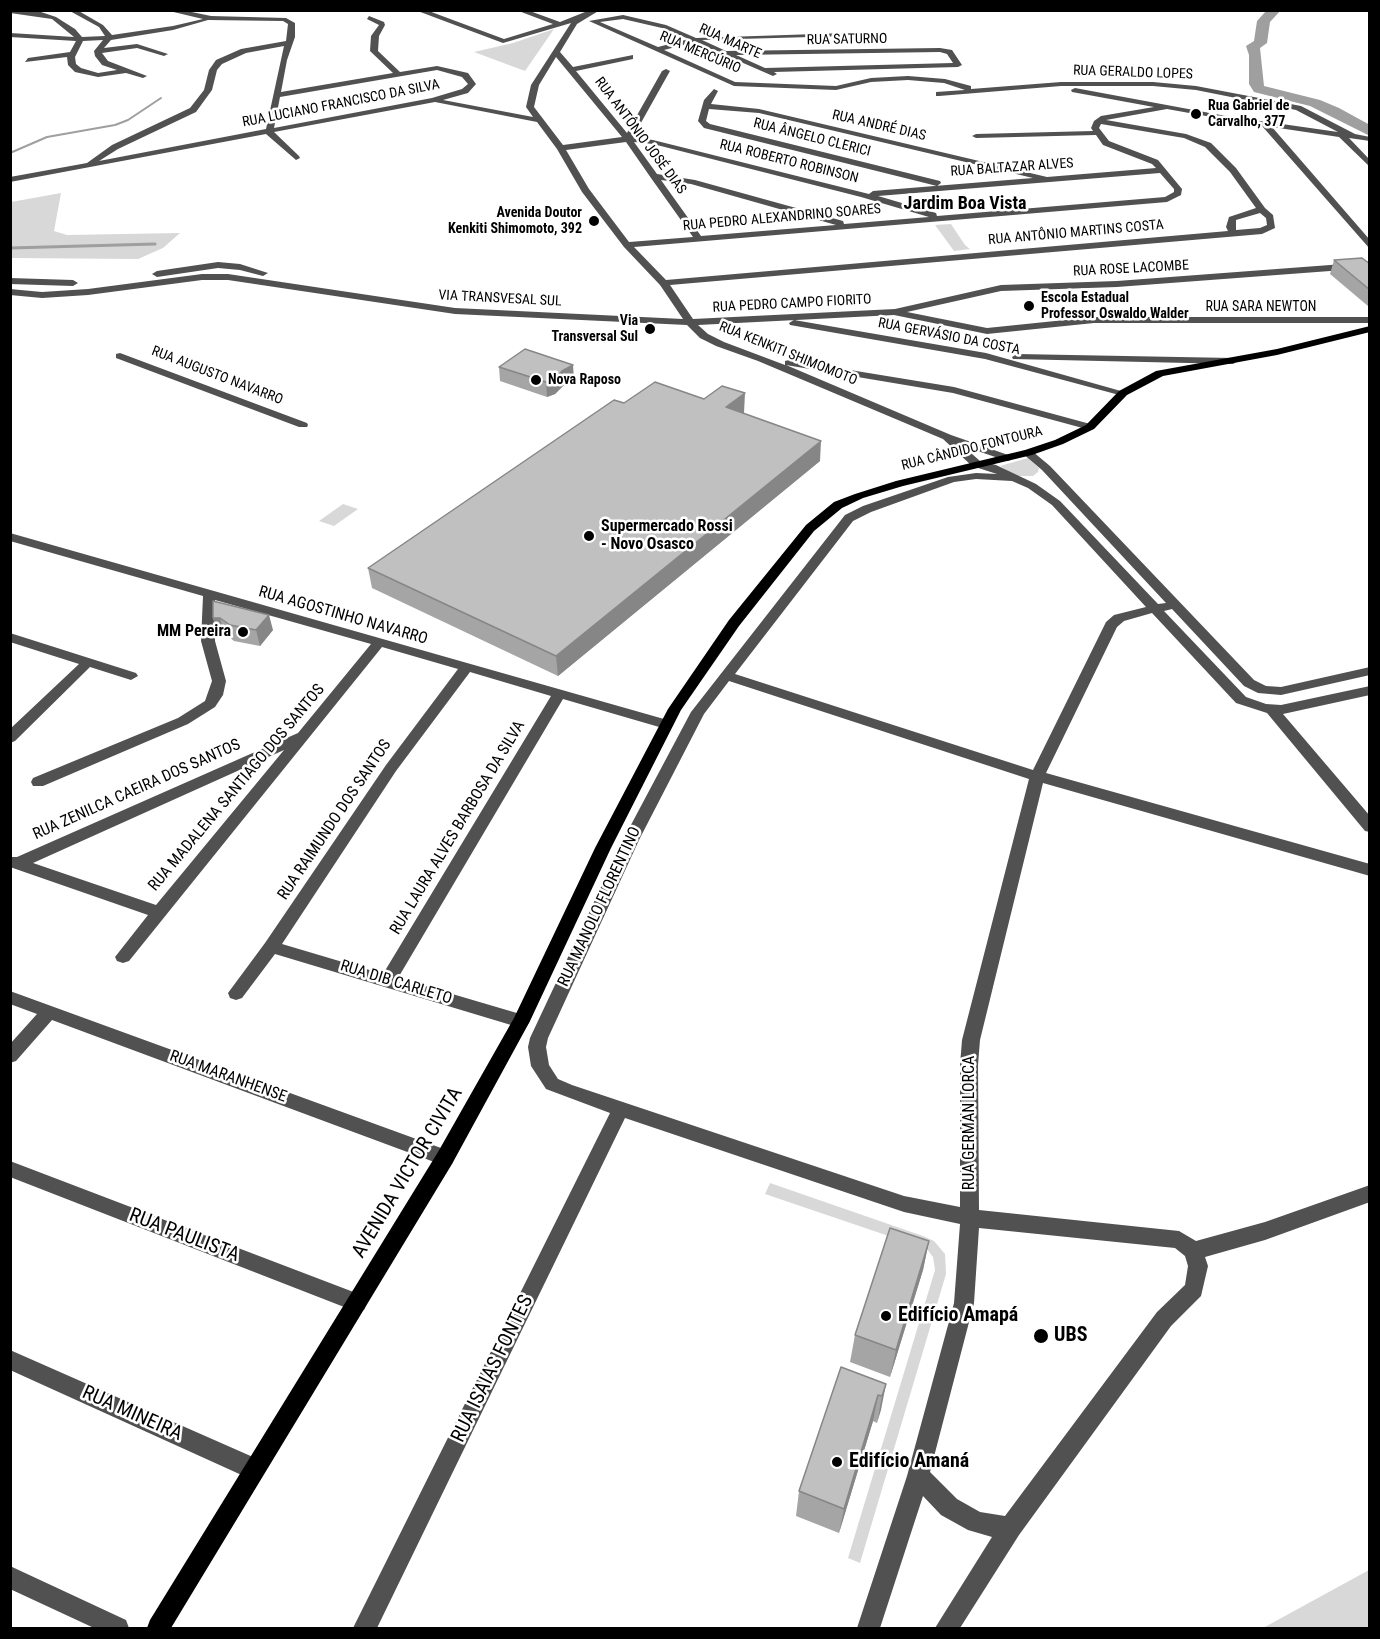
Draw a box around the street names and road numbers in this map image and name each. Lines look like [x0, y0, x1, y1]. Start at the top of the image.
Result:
street label: RUA MARTE [696, 21, 764, 63]
street label: RUA MERCÚRIO [657, 28, 743, 78]
street label: RUA SATURNO [807, 31, 887, 49]
street label: RUA GERALDO LOPES [1073, 63, 1193, 83]
street label: RUA ANTÔNIO JOSÉ DIAS [591, 74, 689, 198]
street label: RUA LUCIANO FRANCISCO DA SILVA [241, 77, 441, 131]
street label: RUA ANDRÉ DIAS [830, 107, 928, 145]
street label: RUA ÂNGELO CLERICI [752, 115, 872, 161]
street label: RUA ROBERTO ROBINSON [718, 137, 860, 187]
street label: RUA BALTAZAR ALVES [950, 155, 1074, 181]
street label: RUA PEDRO ALEXANDRINO SOARES [682, 201, 882, 235]
street label: RUA ANTÔNIO MARTINS COSTA [987, 217, 1165, 249]
street label: RUA ROSE LACOMBE [1073, 258, 1189, 280]
street label: VIA TRANSVESAL SUL [438, 287, 562, 311]
street label: RUA PEDRO CAMPO FIORITO [712, 291, 872, 317]
street label: RUA SARA NEWTON [1205, 299, 1317, 315]
street label: RUA GERVÁSIO DA COSTA [877, 315, 1021, 359]
street label: RUA KENKITI SHIMOMOTO [717, 319, 859, 389]
street label: RUA AUGUSTO NAVARRO [149, 343, 285, 409]
street label: RUA CÂNDIDO FONTOURA [900, 423, 1044, 475]
street label: RUA AGOSTINHO NAVARRO [256, 583, 430, 649]
street label: RUA MADALENA SANTIAGO DOS SANTOS [145, 681, 329, 895]
street label: RUA LAURA ALVES BARBOSA DA SILVA [386, 718, 530, 938]
street label: RUA ZENILCA CAEIRA DOS SANTOS [30, 735, 244, 845]
street label: RUA RAIMUNDO DOS SANTOS [274, 736, 396, 904]
street label: RUA MANOLO FLORENTINO [555, 824, 645, 990]
street label: RUA DIB CARLETO [338, 957, 454, 1009]
street label: RUA MARANHENSE [167, 1047, 289, 1107]
street label: RUA GERMAN LORCA [960, 1056, 980, 1190]
street label: AVENIDA VICTOR CIVITA [348, 1083, 468, 1263]
street label: RUA PAULISTA [125, 1204, 243, 1268]
street label: RUA ISAIAS FONTES [447, 1291, 539, 1447]
street label: RUA MINEIRA [78, 1381, 186, 1447]

